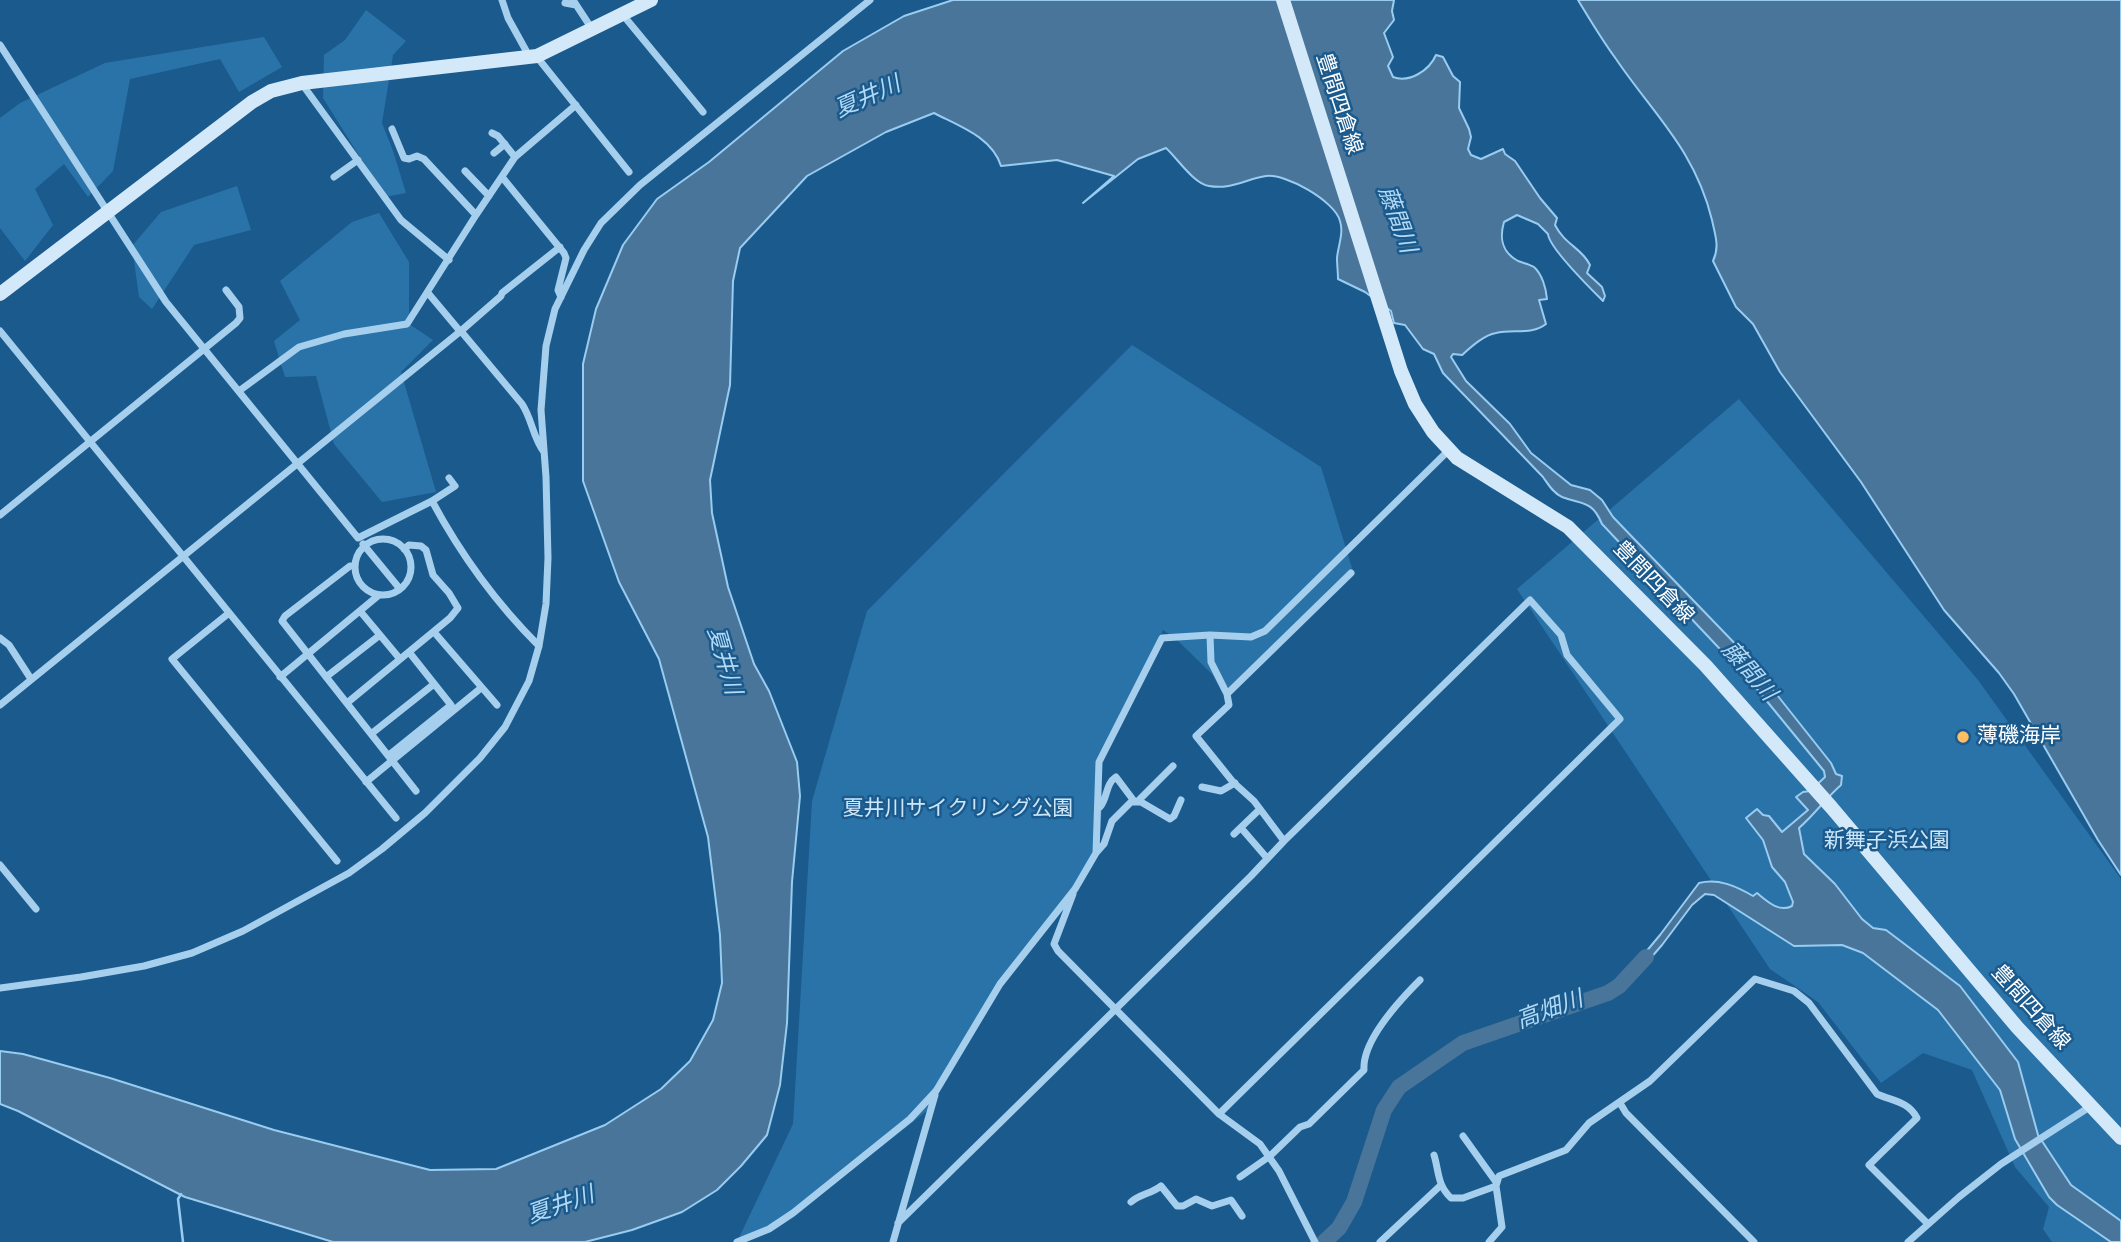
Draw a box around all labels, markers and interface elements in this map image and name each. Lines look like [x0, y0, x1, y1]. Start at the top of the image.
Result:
street label: 豊間四倉線 [1310, 50, 1366, 158]
water label: 夏井川 [831, 71, 905, 125]
water label: 藤間川 [1371, 183, 1421, 257]
street label: 豊間四倉線 [1607, 536, 1699, 630]
water label: 夏井川 [700, 624, 746, 698]
water label: 藤間川 [1715, 637, 1781, 707]
place label: 薄磯海岸 [1977, 724, 2061, 750]
marker: 薄磯海岸 [1955, 729, 1971, 745]
park label: 夏井川サイクリング公園 [843, 797, 1073, 823]
park label: 新舞子浜公園 [1824, 829, 1950, 855]
street label: 豊間四倉線 [1986, 961, 2074, 1055]
water label: 高畑川 [1513, 986, 1587, 1036]
water label: 夏井川 [524, 1182, 598, 1230]

